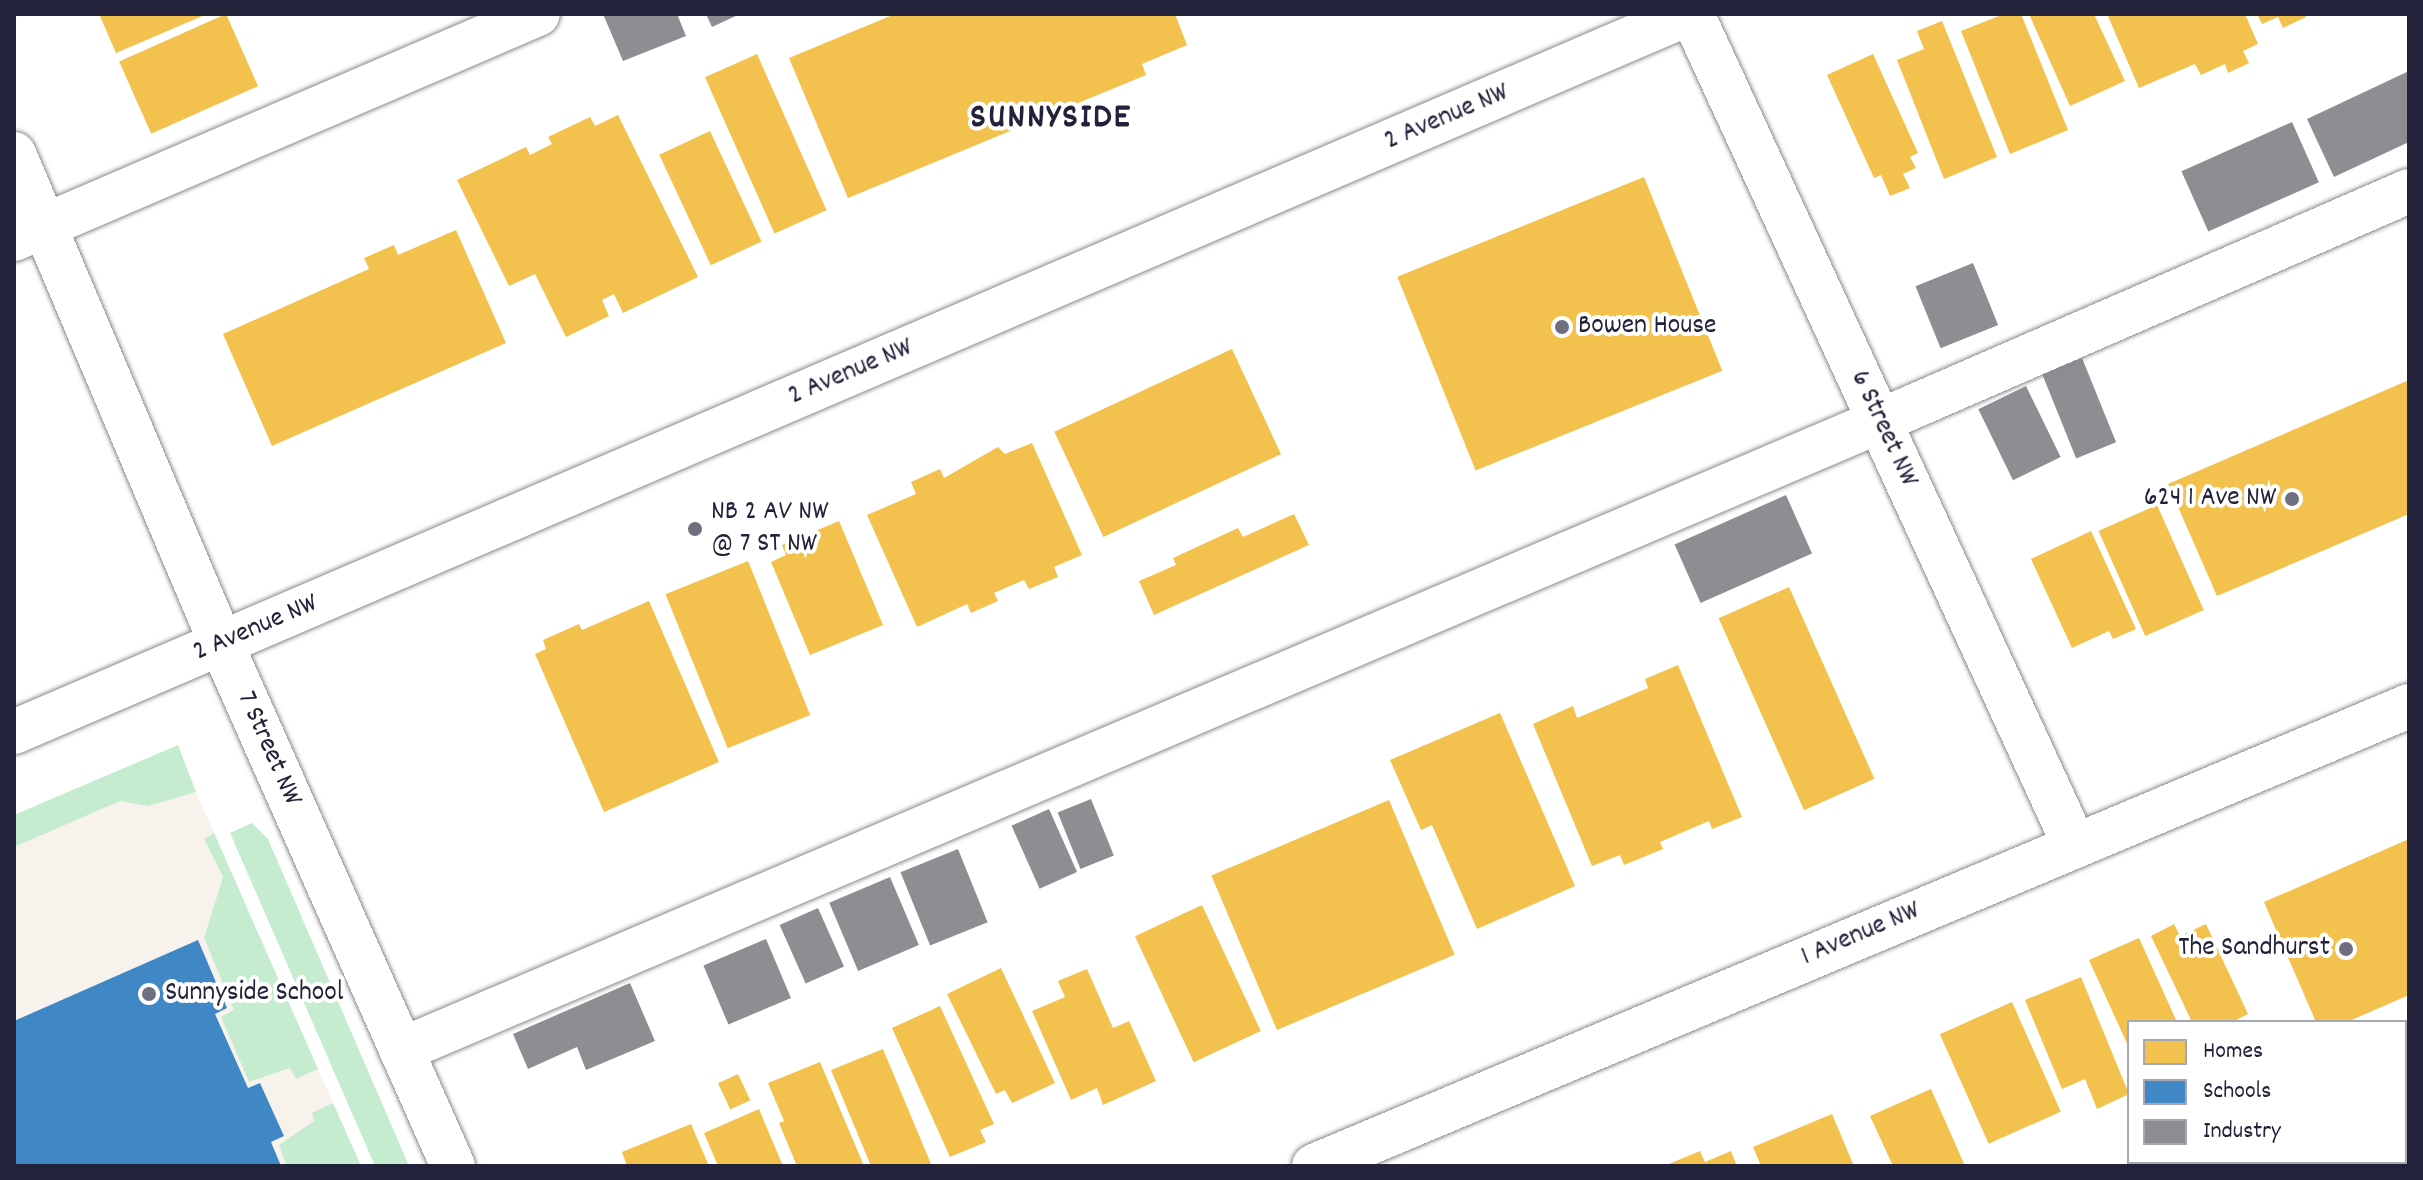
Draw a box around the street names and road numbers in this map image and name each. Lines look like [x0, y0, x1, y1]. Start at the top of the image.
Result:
street label: 2 Avenue NW [1380, 77, 1514, 159]
street label: 2 Avenue NW [784, 332, 918, 414]
street label: 6 Street NW [1841, 365, 1925, 493]
street label: 2 Avenue NW [189, 588, 323, 670]
street label: 7 Street NW [228, 687, 308, 811]
street label: 1 Avenue NW [1797, 895, 1925, 975]

